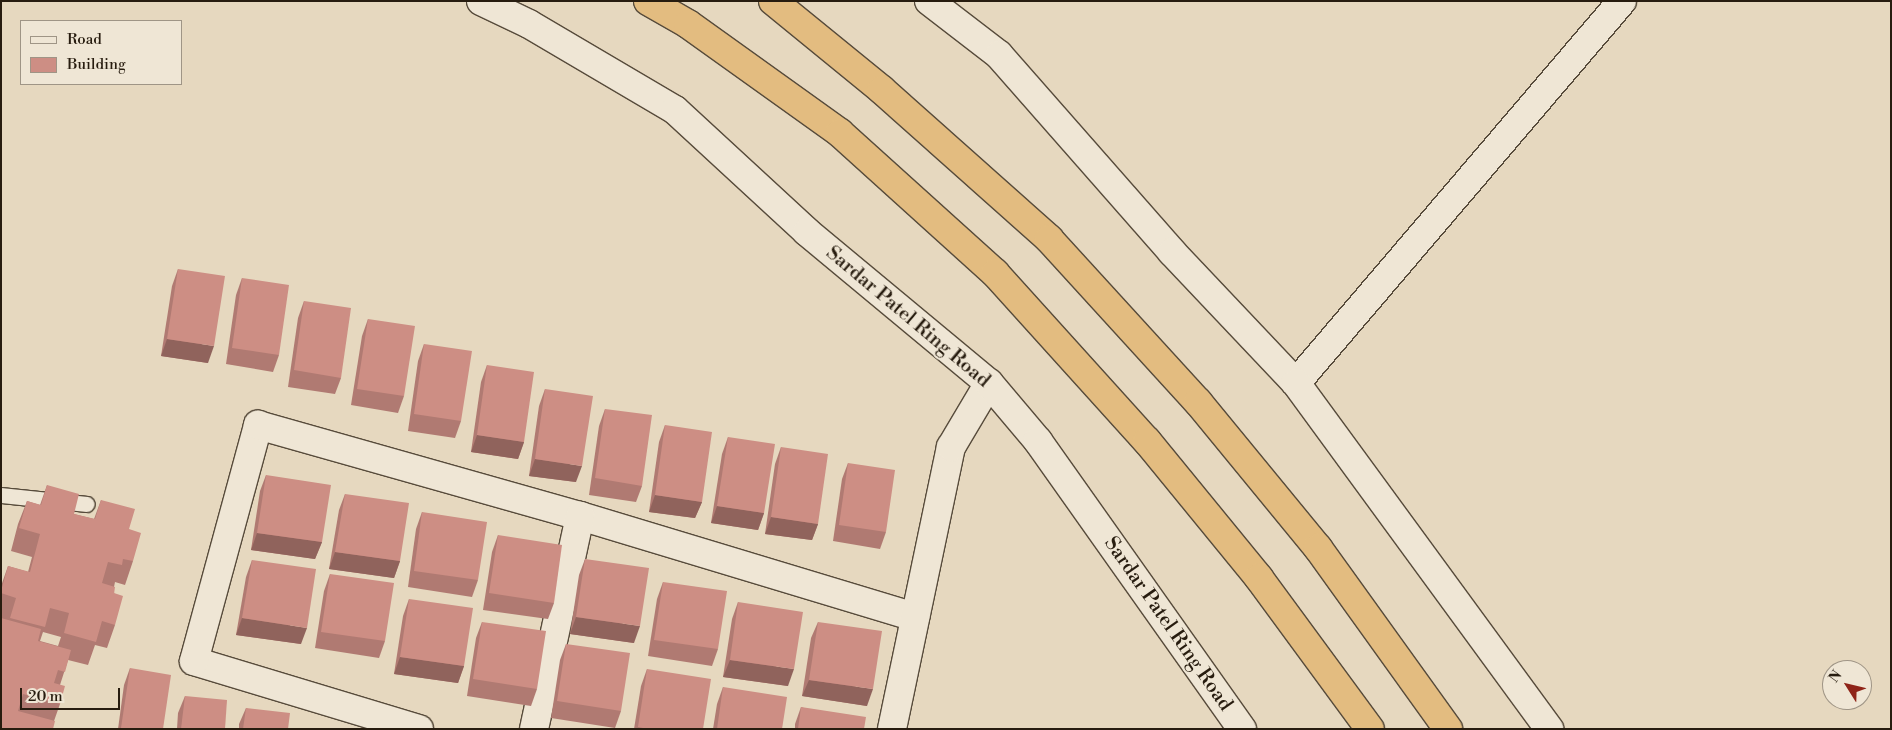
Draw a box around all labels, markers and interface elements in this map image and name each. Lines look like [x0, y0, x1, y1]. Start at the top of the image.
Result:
legend [20, 20, 182, 85]
text: Road [67, 30, 102, 49]
text: Building [67, 55, 126, 74]
street label: Sardar Patel Ring Road [821, 241, 995, 393]
street label: Sardar Patel Ring Road [1099, 532, 1237, 716]
north arrow [1822, 660, 1872, 710]
text: N [1825, 667, 1846, 687]
scale bar [22, 678, 122, 710]
text: 20 m [28, 687, 63, 706]

